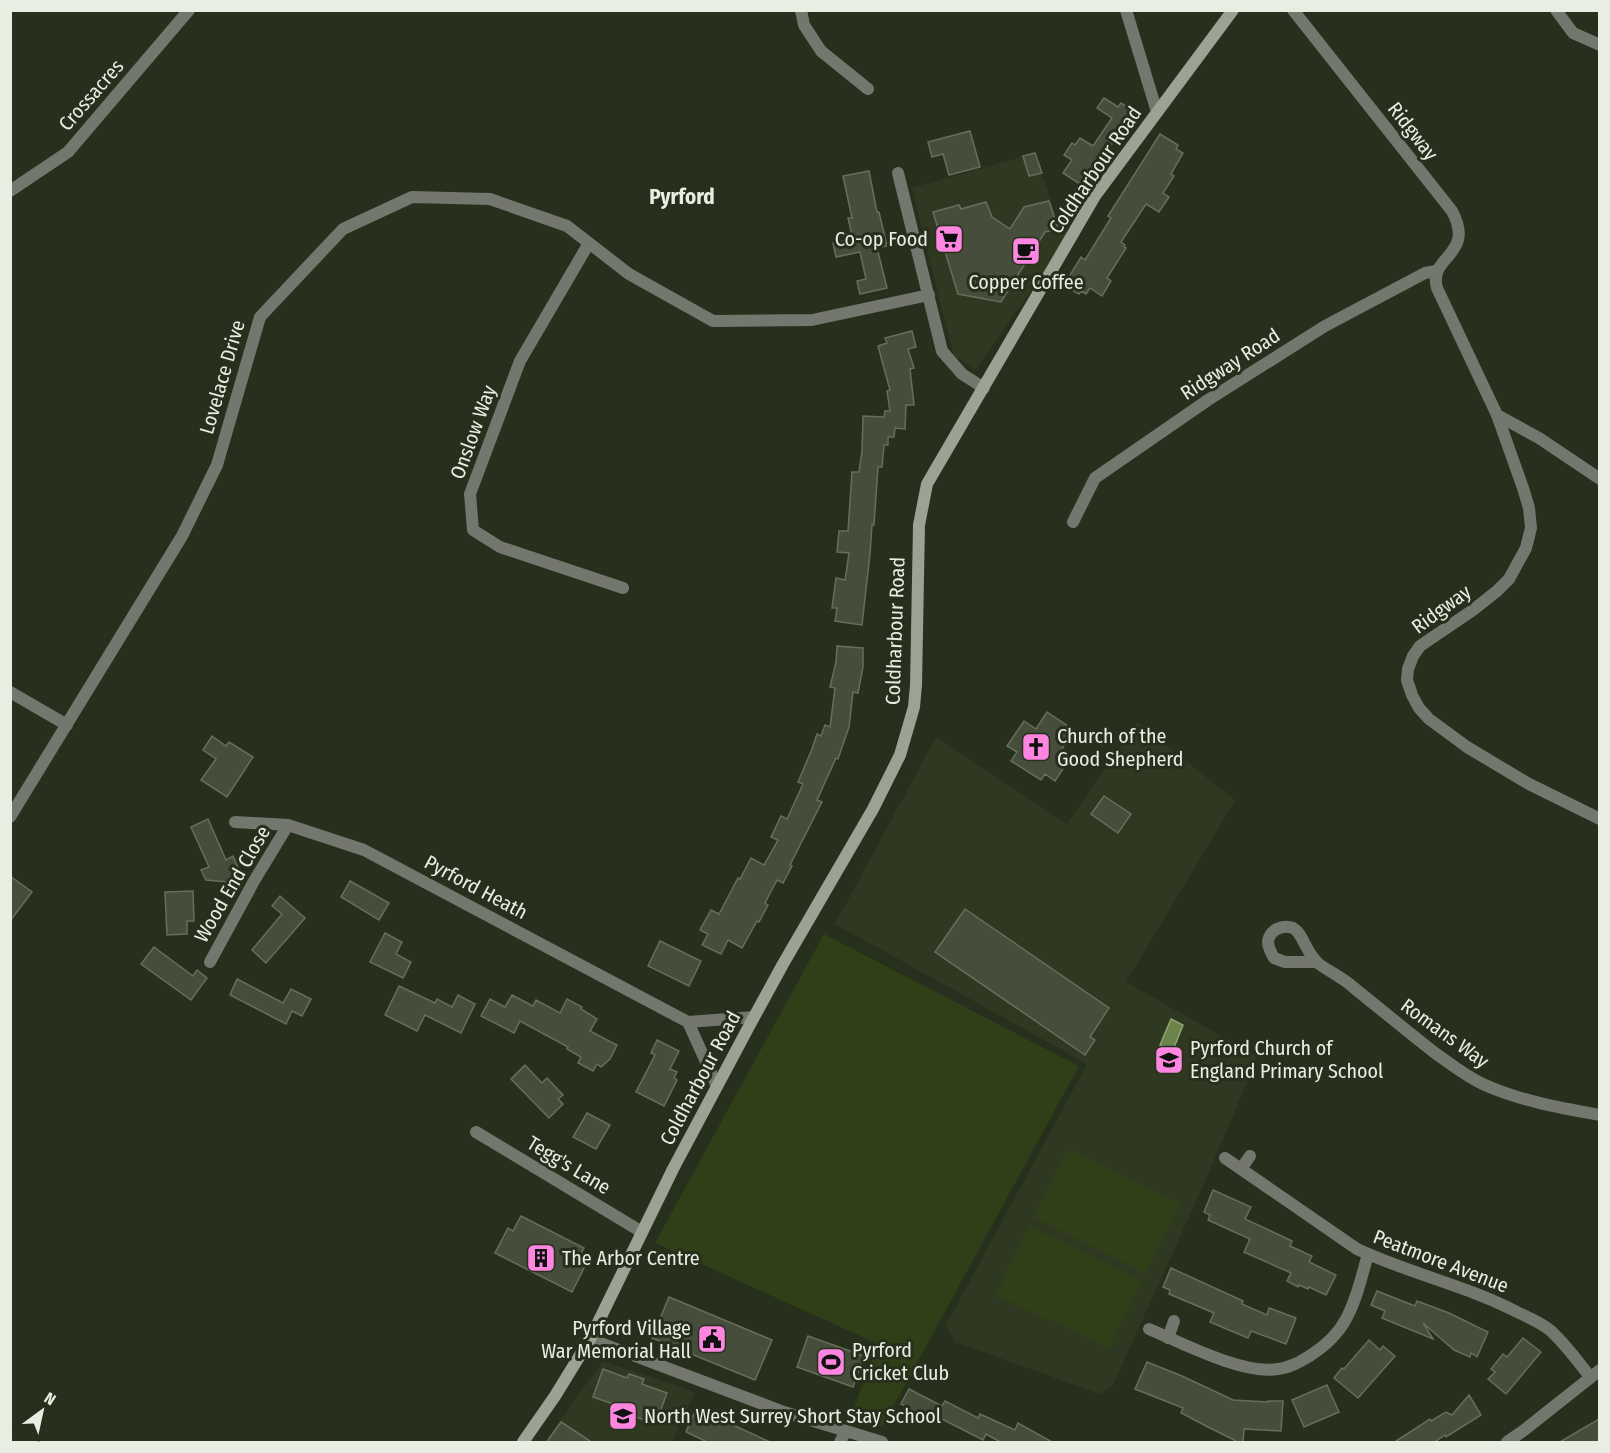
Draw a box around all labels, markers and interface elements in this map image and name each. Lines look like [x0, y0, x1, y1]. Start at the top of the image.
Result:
street label: Crossacres [53, 54, 129, 136]
street label: Ridgway [1383, 97, 1443, 165]
street label: Coldharbour Road [1044, 102, 1146, 238]
district label: Pyrford [649, 184, 715, 210]
supermarket icon: Co-op Food [933, 223, 965, 255]
place label: Co-op Food [835, 227, 928, 251]
cafe icon: Copper Coffee [1010, 235, 1042, 267]
place label: Copper Coffee [968, 270, 1084, 294]
street label: Lovelace Drive [194, 317, 250, 437]
street label: Ridgway Road [1176, 323, 1284, 405]
street label: Onslow Way [445, 382, 501, 482]
street label: Coldharbour Road [880, 556, 910, 706]
street label: Ridgway [1407, 579, 1475, 638]
place label: Church of the Good Shepherd [1057, 724, 1183, 771]
church icon: Church of the Good Shepherd [1020, 731, 1052, 763]
street label: Wood End Close [189, 822, 275, 946]
street label: Pyrford Heath [420, 850, 532, 924]
street label: Romans Way [1396, 993, 1494, 1073]
street label: Coldharbour Road [655, 1007, 745, 1149]
place label: Pyrford Church of England Primary School [1190, 1036, 1383, 1083]
school or university icon: Pyrford Church of England Primary School [1153, 1044, 1185, 1076]
street label: Tegg's Lane [523, 1131, 615, 1199]
street label: Peatmore Avenue [1370, 1224, 1512, 1298]
building icon: The Arbor Centre [525, 1242, 557, 1274]
place label: The Arbor Centre [562, 1246, 700, 1270]
place label: Pyrford Village War Memorial Hall [541, 1316, 691, 1363]
public building icon: Pyrford Village War Memorial Hall [696, 1323, 728, 1355]
place label: Pyrford Cricket Club [852, 1338, 949, 1385]
sports icon: Pyrford Cricket Club [815, 1346, 847, 1378]
north arrow [12, 1381, 72, 1441]
text: N [41, 1388, 59, 1409]
school or university icon: North West Surrey Short Stay School [607, 1400, 639, 1432]
place label: North West Surrey Short Stay School [644, 1404, 941, 1428]

